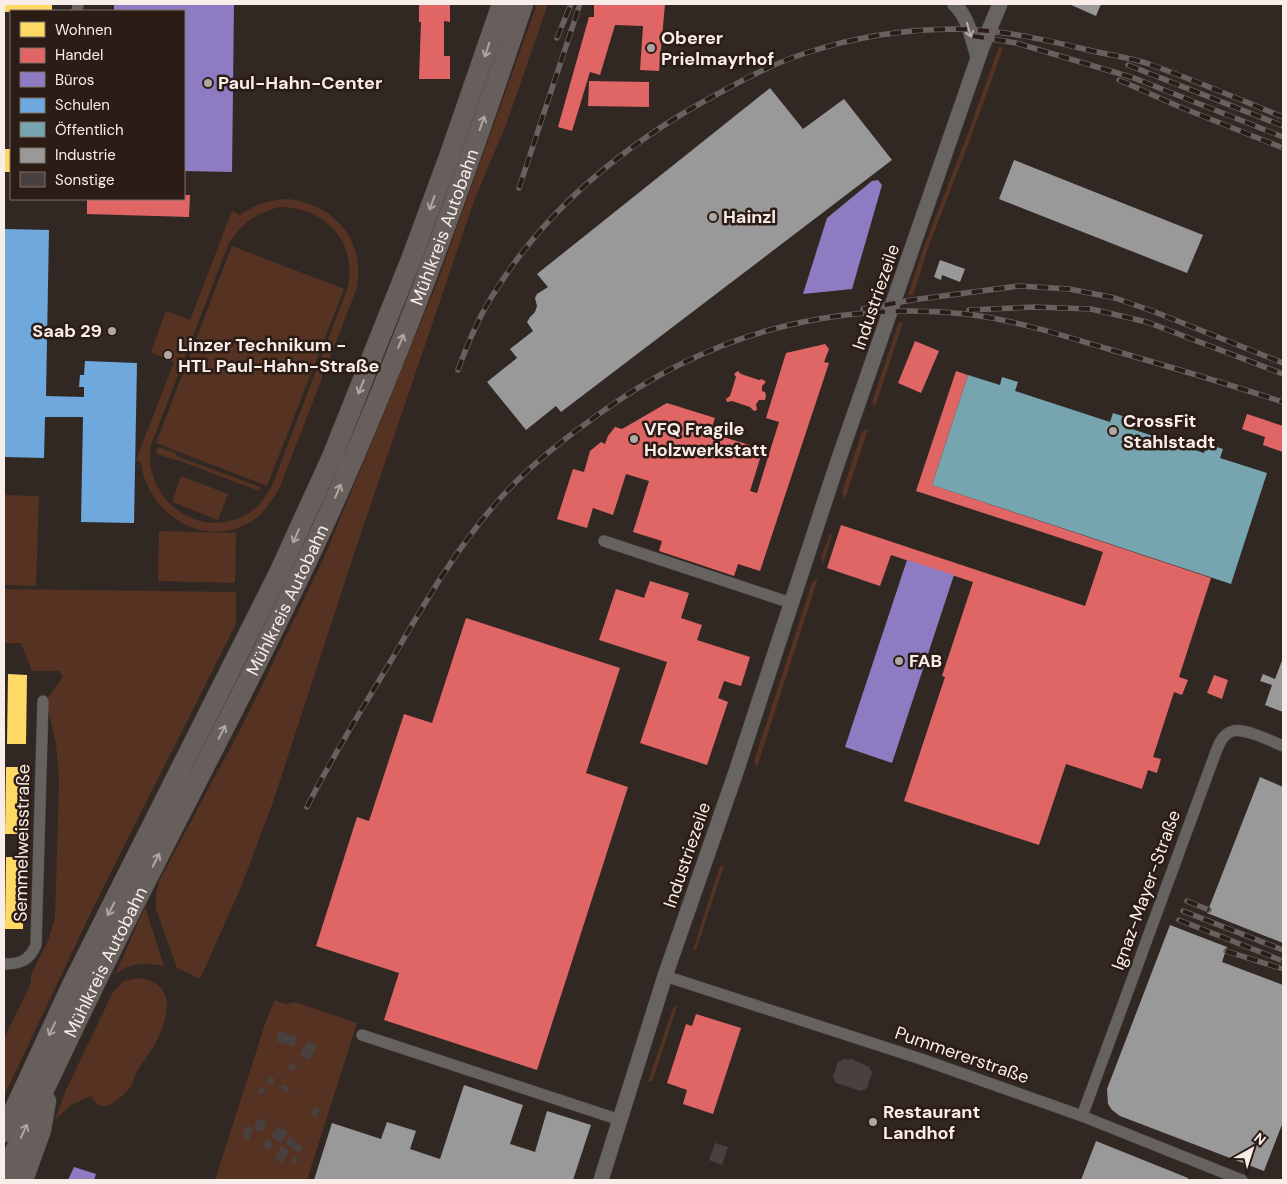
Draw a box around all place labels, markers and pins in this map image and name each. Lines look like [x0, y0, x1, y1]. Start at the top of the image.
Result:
place label: Oberer Prielmayrhof [661, 26, 774, 71]
marker: Oberer Prielmayrhof [645, 42, 657, 54]
place label: Paul-Hahn-Center [218, 71, 382, 95]
marker: Paul-Hahn-Center [202, 77, 214, 89]
place label: Hainzl [723, 205, 776, 229]
marker: Hainzl [707, 211, 719, 223]
place label: Saab 29 [32, 319, 102, 343]
marker: Saab 29 [106, 325, 118, 337]
place label: Linzer Technikum - HTL Paul-Hahn-Straße [178, 333, 379, 378]
marker: Linzer Technikum - HTL Paul-Hahn-Straße [162, 349, 174, 361]
place label: CrossFit Stahlstadt [1123, 409, 1215, 454]
place label: VFQ Fragile Holzwerkstatt [644, 417, 767, 462]
marker: CrossFit Stahlstadt [1107, 425, 1119, 437]
marker: VFQ Fragile Holzwerkstatt [628, 433, 640, 445]
place label: FAB [909, 649, 942, 673]
marker: FAB [893, 655, 905, 667]
place label: Restaurant Landhof [883, 1100, 980, 1145]
marker: Restaurant Landhof [867, 1116, 879, 1128]

